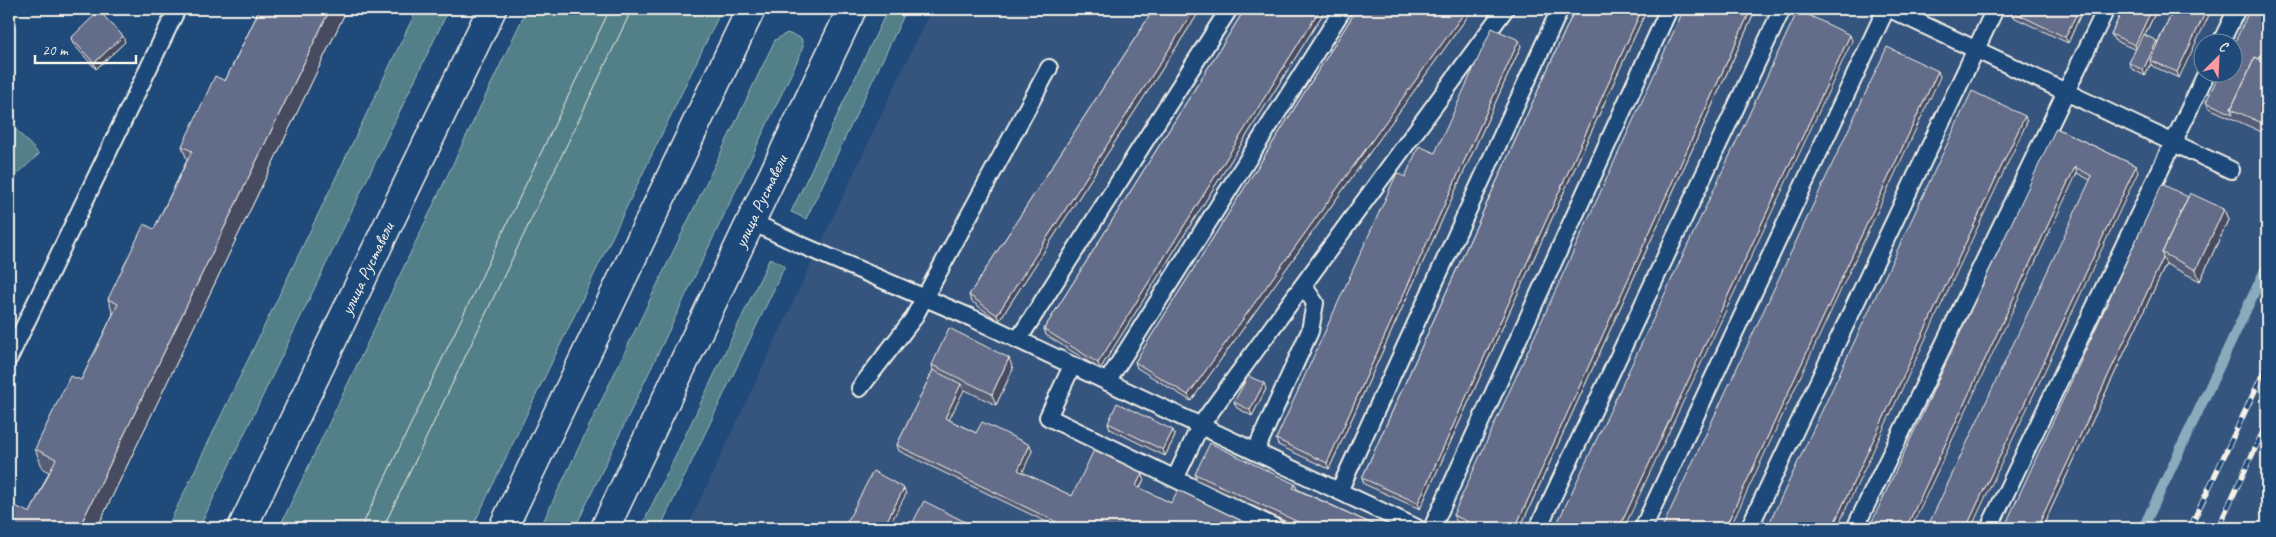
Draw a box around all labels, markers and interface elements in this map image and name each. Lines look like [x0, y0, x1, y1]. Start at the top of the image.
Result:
scale bar [35, 32, 136, 64]
north arrow [2194, 32, 2244, 82]
text: С [2216, 37, 2232, 57]
text: 20 m [42, 41, 69, 60]
street label: улица Руставели [729, 150, 793, 252]
street label: улица Руставели [335, 217, 399, 319]

